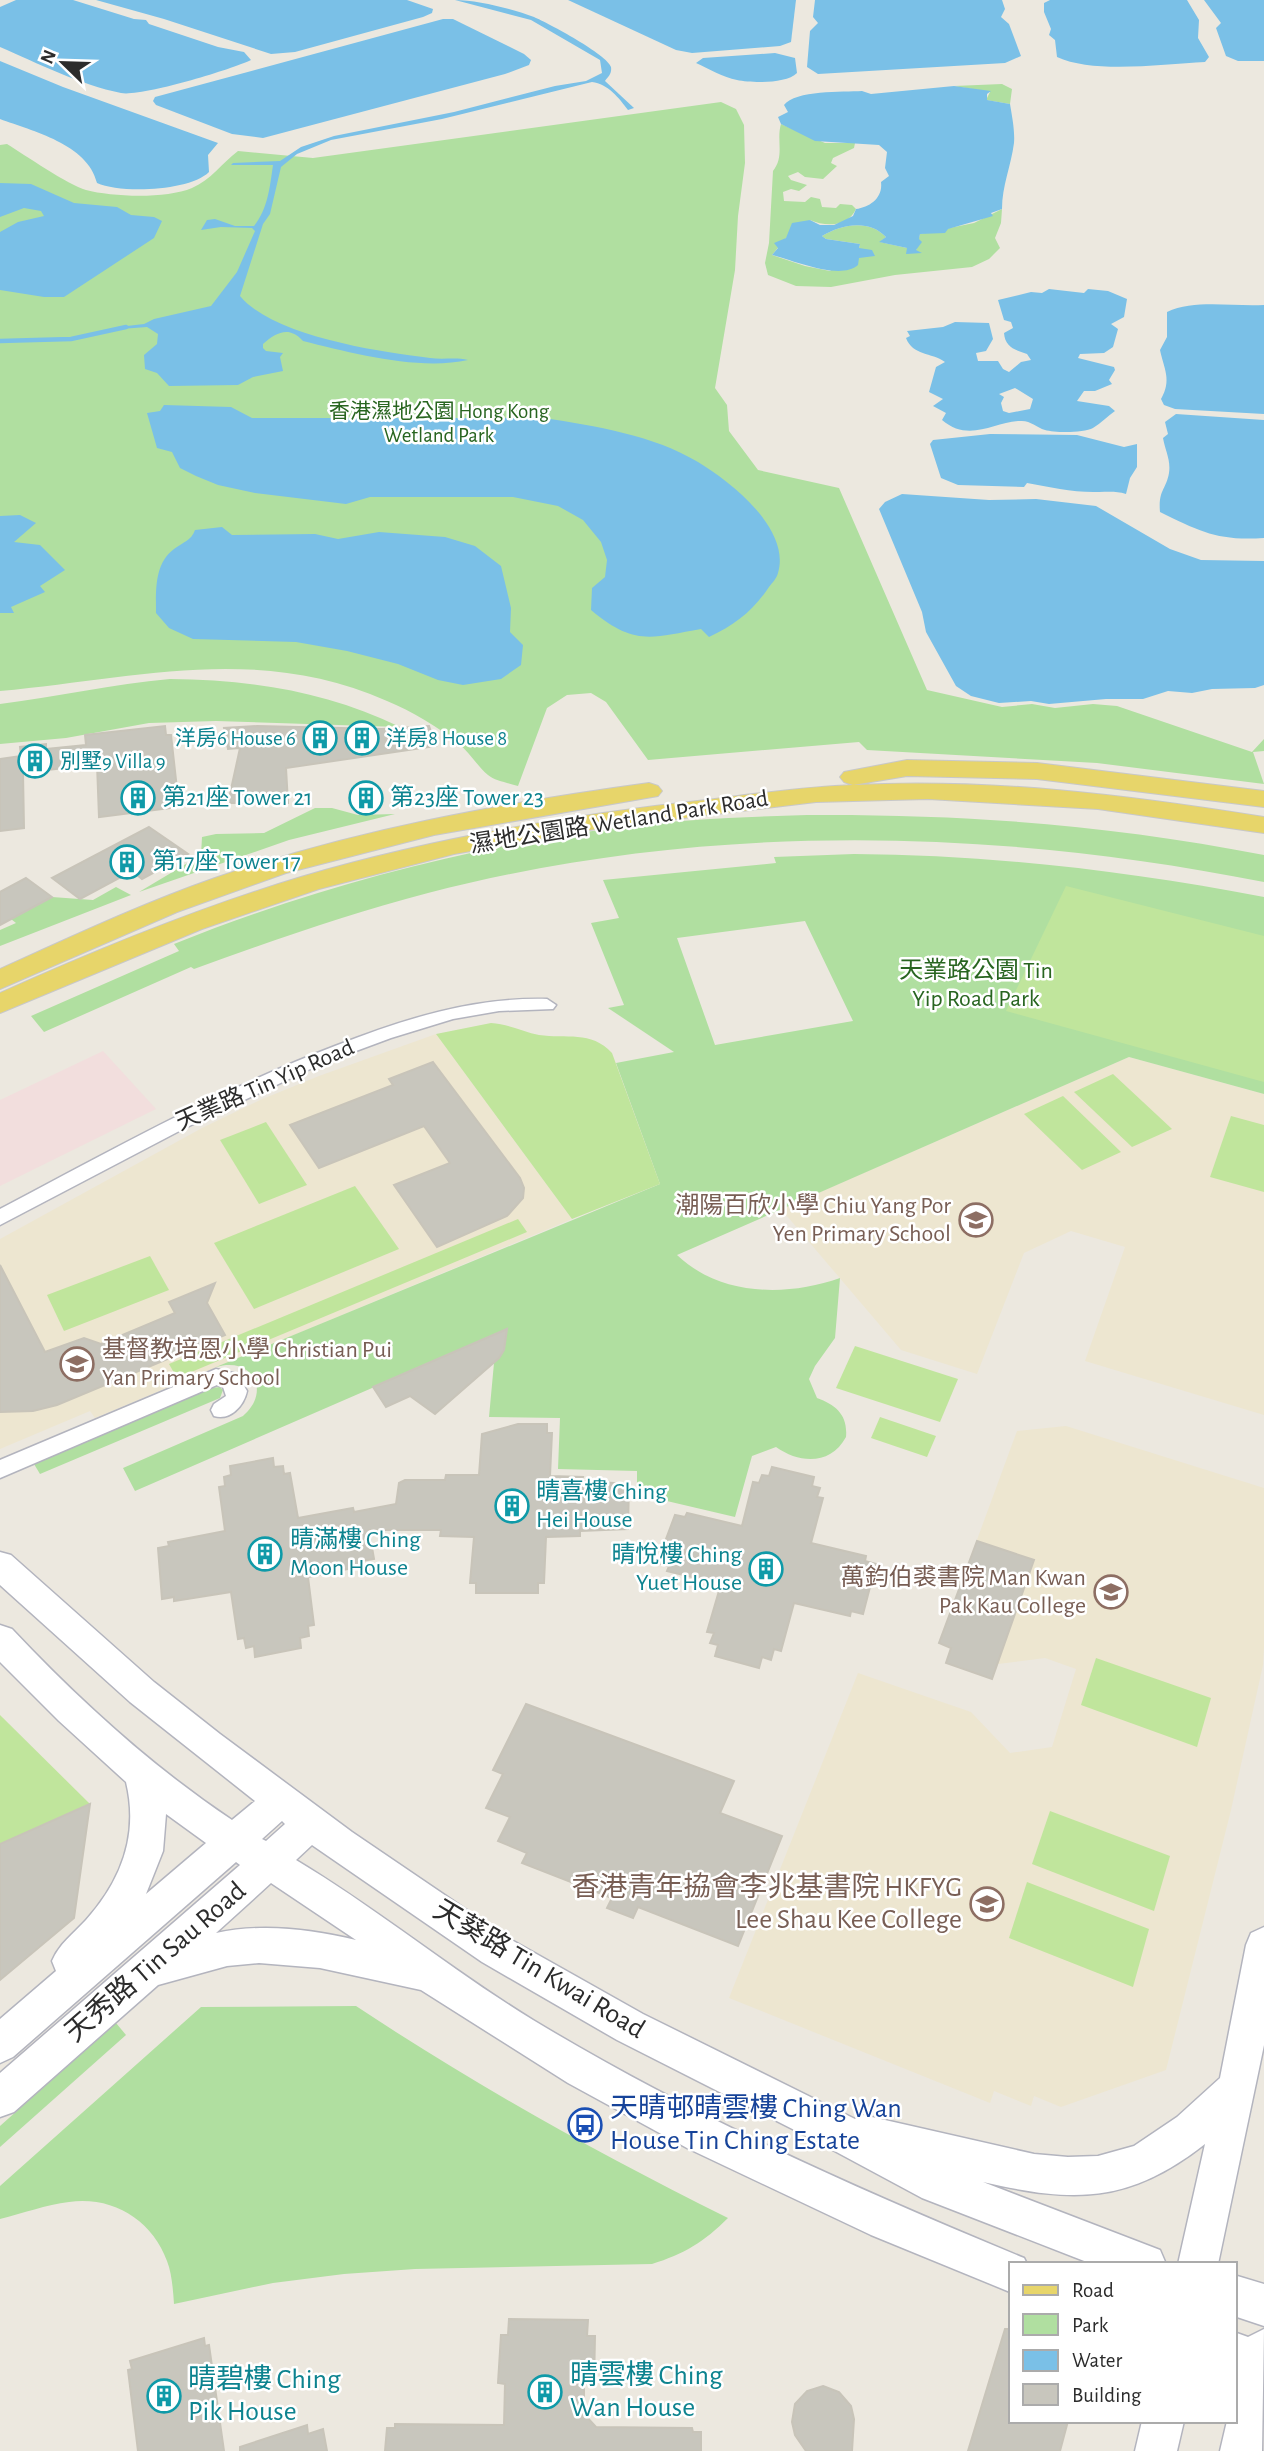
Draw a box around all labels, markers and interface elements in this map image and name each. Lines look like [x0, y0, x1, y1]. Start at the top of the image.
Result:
north arrow [28, 28, 98, 98]
text: N [37, 47, 60, 67]
park label: 香港濕地公園 Hong Kong Wetland Park [329, 400, 550, 446]
building icon: 洋房6 House 6 [301, 719, 339, 757]
building icon: 洋房8 House 8 [343, 719, 381, 757]
place label: 洋房6 House 6 [175, 727, 296, 749]
place label: 洋房8 House 8 [386, 727, 507, 749]
building icon: 別墅9 Villa 9 [16, 742, 54, 780]
place label: 別墅9 Villa 9 [60, 750, 166, 772]
building icon: 第21座 Tower 21 [119, 779, 157, 817]
building icon: 第23座 Tower 23 [347, 779, 385, 817]
place label: 第21座 Tower 21 [162, 784, 313, 810]
place label: 第23座 Tower 23 [390, 784, 544, 810]
street label: 濕地公園路 Wetland Park Road [468, 785, 770, 857]
building icon: 第17座 Tower 17 [108, 843, 146, 881]
place label: 第17座 Tower 17 [152, 848, 301, 874]
park label: 天業路公園 Tin Yip Road Park [899, 957, 1053, 1011]
street label: 天業路 Tin Yip Road [172, 1033, 358, 1135]
place label: 潮陽百欣小學 Chiu Yang Por Yen Primary School [675, 1192, 951, 1246]
school or university icon: 潮陽百欣小學 Chiu Yang Por Yen Primary School [957, 1201, 995, 1239]
place label: 基督教培恩小學 Christian Pui Yan Primary School [102, 1336, 392, 1390]
school or university icon: 基督教培恩小學 Christian Pui Yan Primary School [58, 1345, 96, 1383]
place label: 晴喜樓 Ching Hei House [536, 1478, 667, 1532]
building icon: 晴喜樓 Ching Hei House [493, 1487, 531, 1525]
place label: 晴滿樓 Ching Moon House [290, 1526, 421, 1580]
building icon: 晴滿樓 Ching Moon House [246, 1535, 284, 1573]
place label: 晴悅樓 Ching Yuet House [611, 1541, 742, 1595]
building icon: 晴悅樓 Ching Yuet House [747, 1550, 785, 1588]
place label: 萬鈞伯裘書院 Man Kwan Pak Kau College [841, 1564, 1086, 1618]
school or university icon: 萬鈞伯裘書院 Man Kwan Pak Kau College [1092, 1573, 1130, 1611]
place label: 香港青年拹會李兆基書院 HKFYG Lee Shau Kee College [572, 1872, 962, 1934]
street label: 天秀路 Tin Sau Road [59, 1875, 251, 2047]
school or university icon: 香港青年拹會李兆基書院 HKFYG Lee Shau Kee College [968, 1885, 1006, 1923]
street label: 天葵路 Tin Kwai Road [428, 1894, 651, 2044]
place label: 天晴邨晴雲樓 Ching Wan House Tin Ching Estate [610, 2093, 902, 2155]
bus stop icon: 天晴邨晴雲樓 Ching Wan House Tin Ching Estate [566, 2106, 604, 2144]
legend [1009, 2262, 1236, 2423]
text: Road [1072, 2280, 1114, 2301]
text: Park [1072, 2315, 1109, 2336]
text: Water [1072, 2350, 1122, 2371]
place label: 晴雲樓 Ching Wan House [570, 2360, 723, 2422]
place label: 晴碧樓 Ching Pik House [188, 2364, 341, 2426]
building icon: 晴雲樓 Ching Wan House [526, 2373, 564, 2411]
building icon: 晴碧樓 Ching Pik House [145, 2377, 183, 2415]
text: Building [1072, 2385, 1142, 2406]

